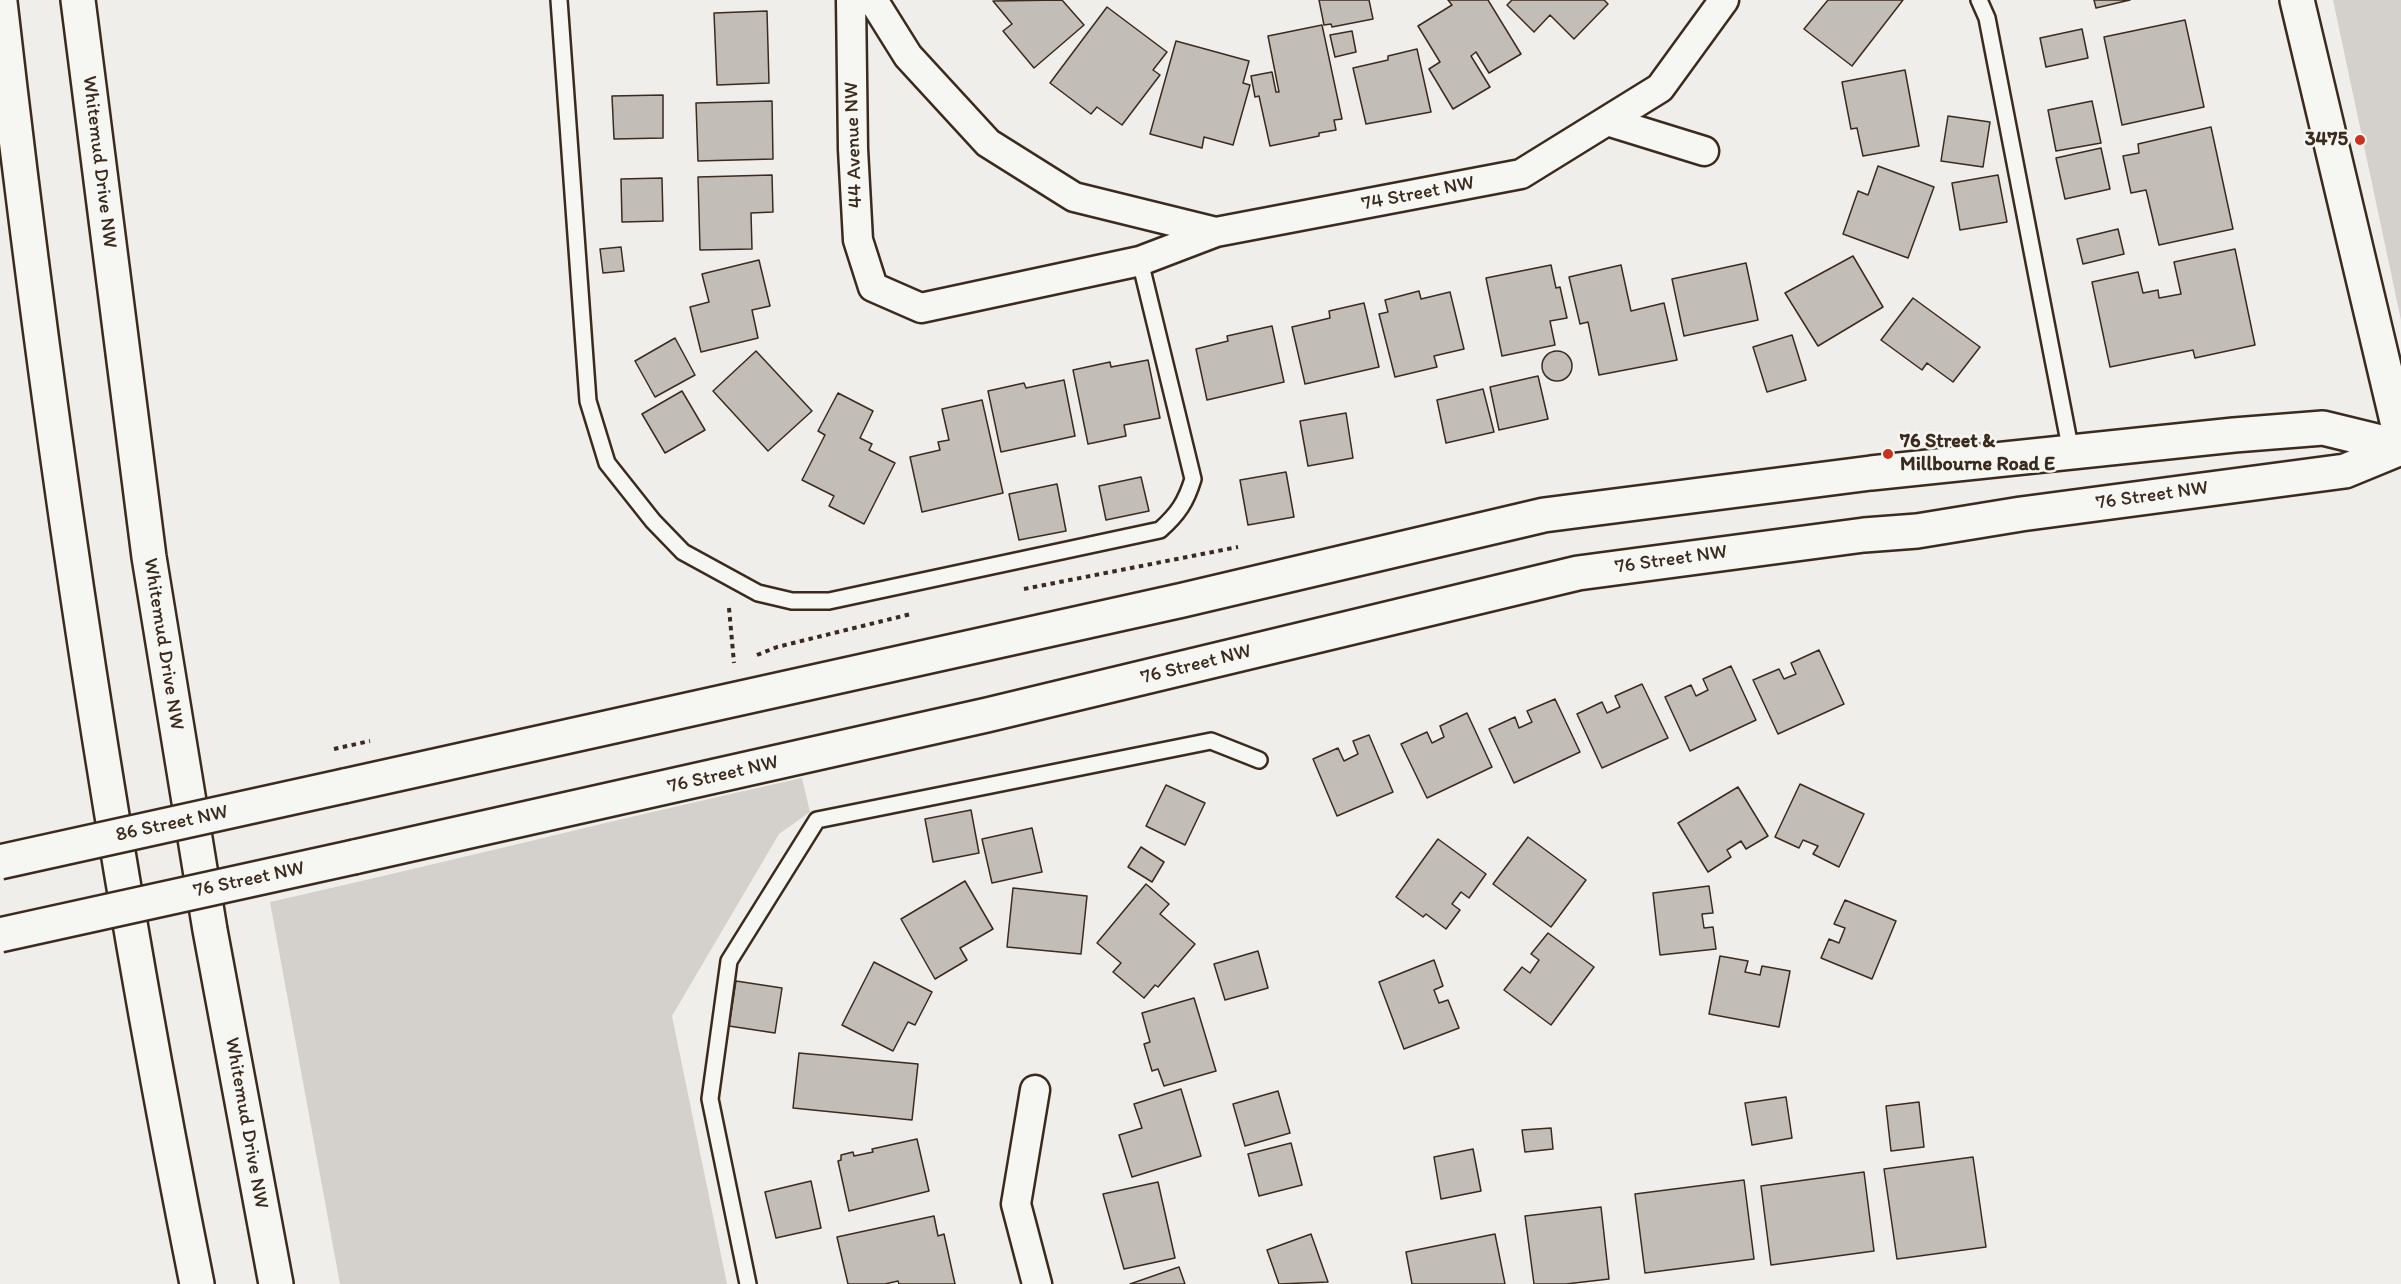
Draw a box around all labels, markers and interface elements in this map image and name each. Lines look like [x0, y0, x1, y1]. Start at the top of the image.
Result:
street label: Whitemud Drive NW [77, 74, 121, 250]
street label: 44 Avenue NW [840, 82, 868, 208]
place label: 3475 [2305, 128, 2348, 152]
marker: 3475 [2353, 133, 2367, 147]
street label: 74 Street NW [1360, 171, 1476, 217]
place label: 76 Street & Millbourne Road E [1900, 430, 2055, 477]
marker: 76 Street & Millbourne Road E [1881, 447, 1895, 461]
street label: 76 Street NW [2094, 476, 2210, 516]
street label: 76 Street NW [1613, 540, 1729, 580]
street label: Whitemud Drive NW [138, 556, 188, 732]
street label: 76 Street NW [1138, 640, 1254, 690]
street label: 76 Street NW [665, 751, 781, 799]
street label: 86 Street NW [114, 800, 230, 848]
street label: 76 Street NW [191, 857, 307, 903]
street label: Whitemud Drive NW [219, 1035, 273, 1211]

